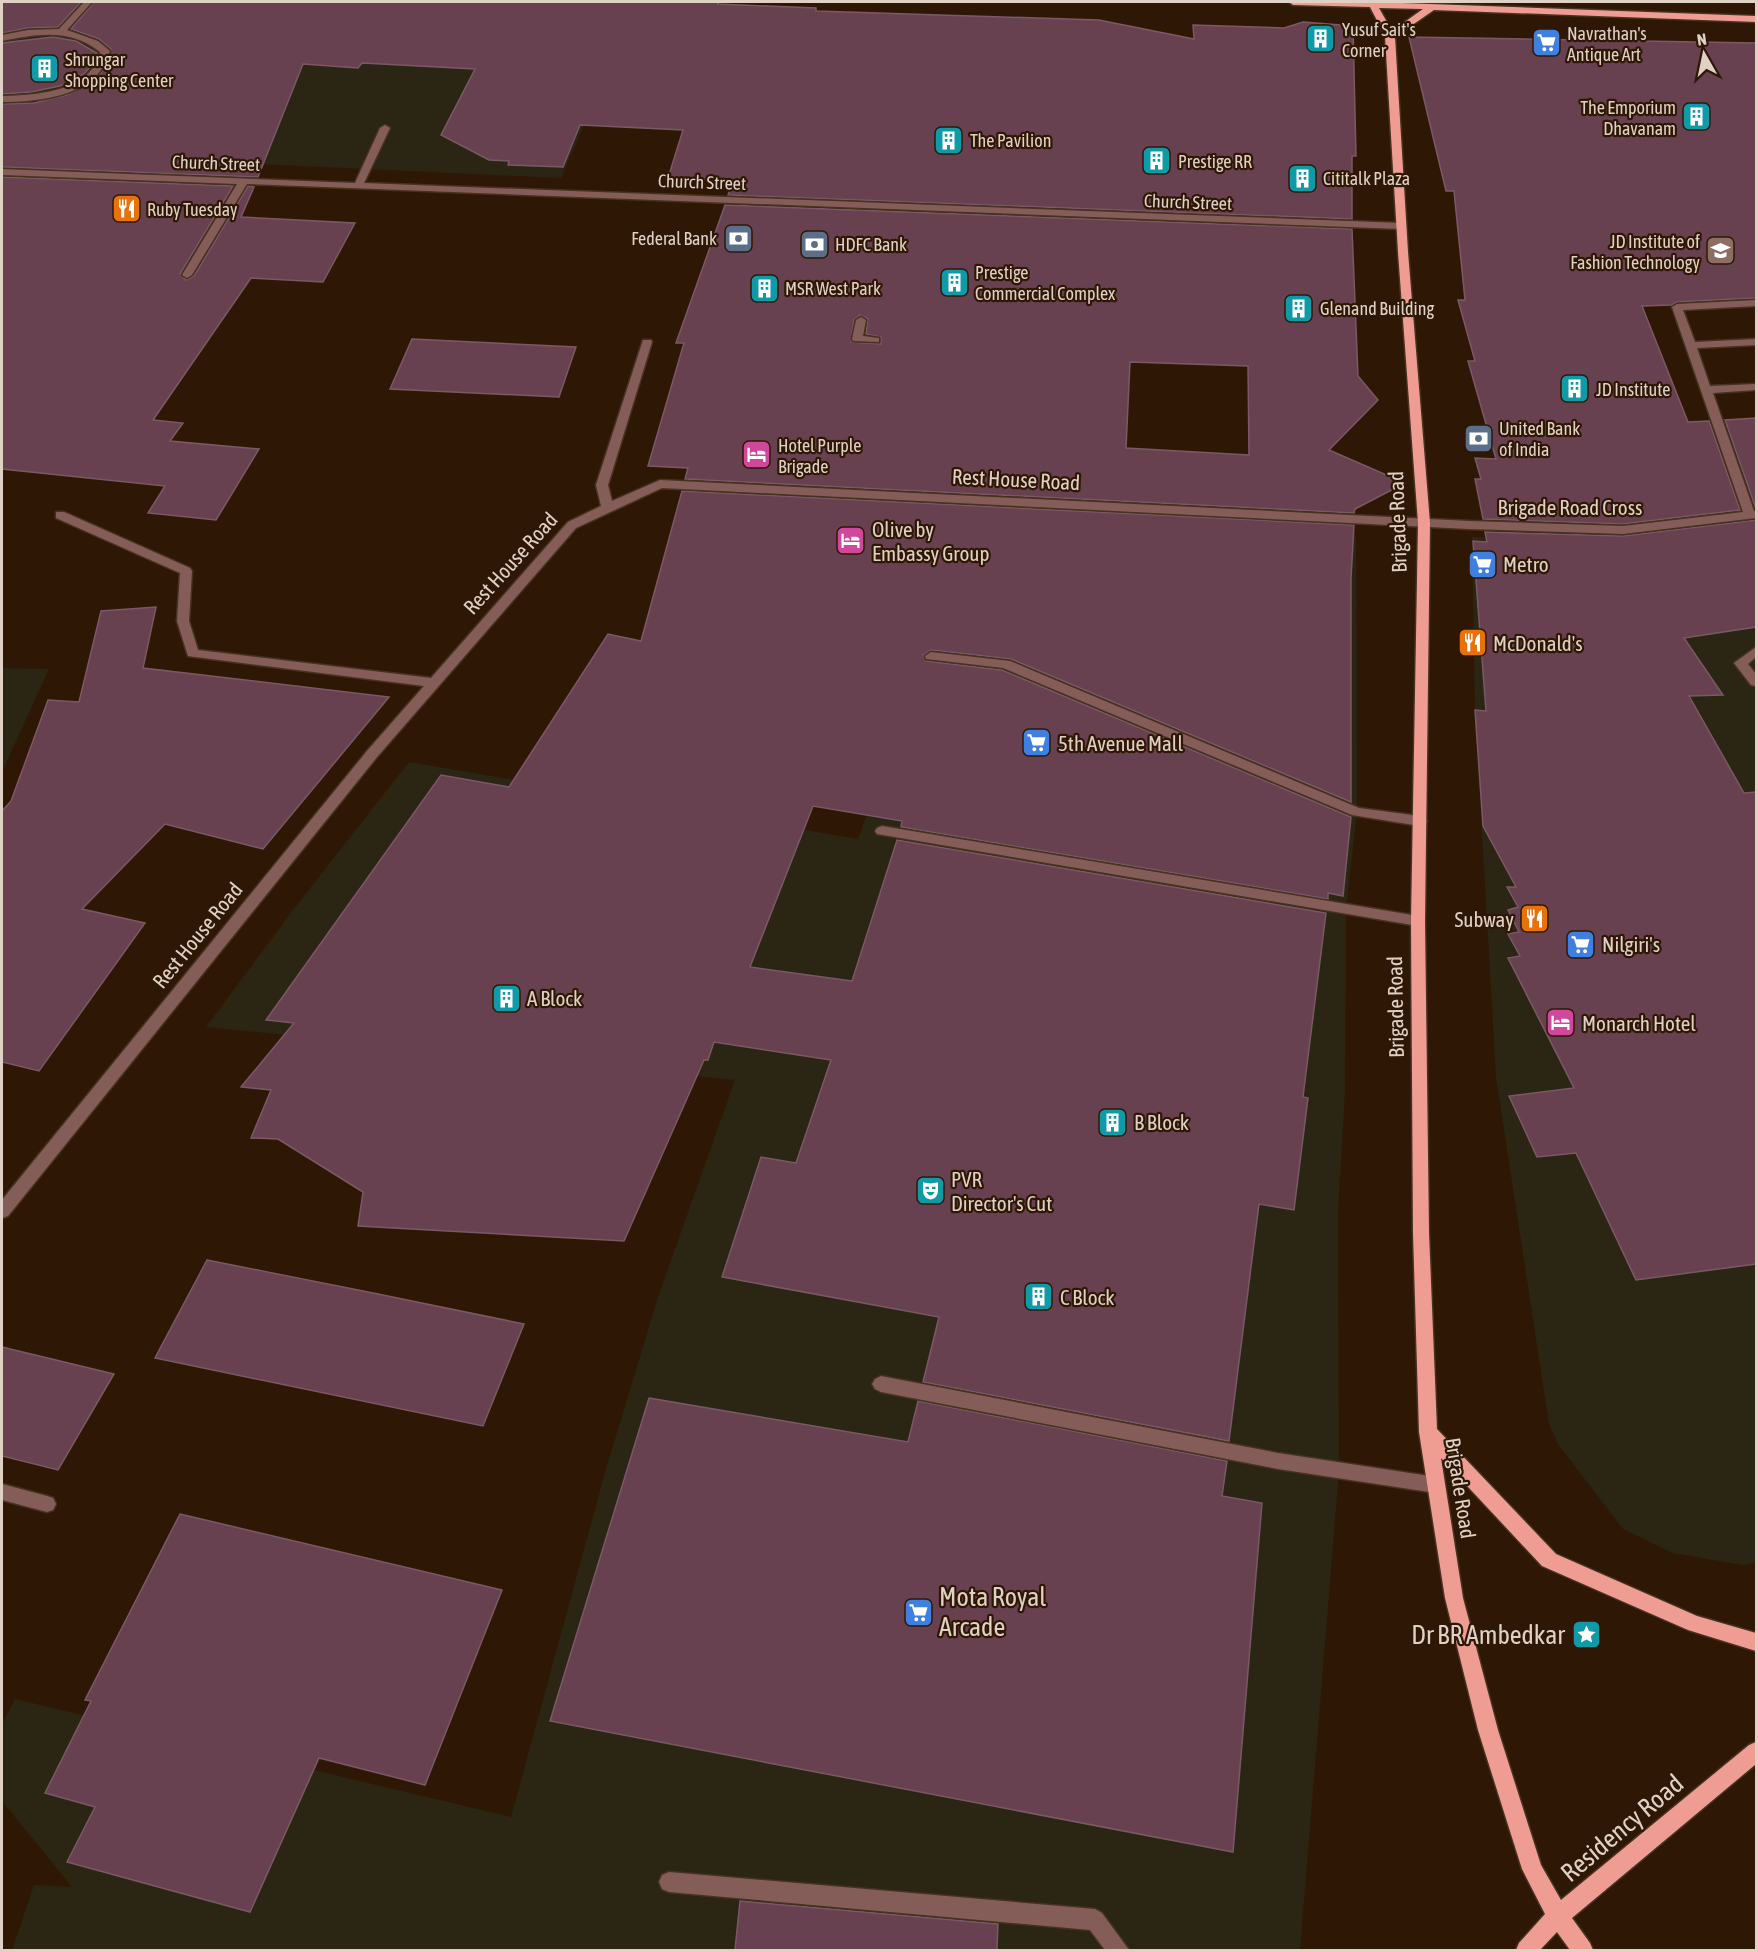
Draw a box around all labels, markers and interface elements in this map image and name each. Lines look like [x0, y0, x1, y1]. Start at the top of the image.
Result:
place label: Yusuf Sait's Corner [1342, 19, 1416, 61]
building icon: Yusuf Sait's Corner [1305, 23, 1337, 55]
place label: Navrathan's Antique Art [1567, 23, 1647, 65]
north arrow [1674, 24, 1734, 84]
supermarket icon: Navrathan's Antique Art [1530, 27, 1562, 59]
text: N [1696, 30, 1708, 49]
place label: Shrungar Shopping Center [65, 49, 174, 91]
building icon: Shrungar Shopping Center [28, 53, 60, 85]
place label: The Emporium Dhavanam [1580, 97, 1676, 139]
building icon: The Emporium Dhavanam [1681, 101, 1713, 133]
building icon: The Pavilion [933, 124, 965, 156]
place label: The Pavilion [970, 130, 1051, 151]
building icon: Prestige RR [1141, 145, 1173, 177]
street label: Church Street [172, 151, 260, 175]
place label: Prestige RR [1178, 151, 1252, 172]
building icon: Cititalk Plaza [1286, 162, 1318, 194]
place label: Cititalk Plaza [1323, 168, 1410, 189]
street label: Church Street [658, 170, 746, 194]
street label: Church Street [1144, 190, 1232, 214]
restaurant icon: Ruby Tuesday [110, 193, 142, 225]
place label: Ruby Tuesday [147, 199, 237, 220]
bank icon: Federal Bank [722, 222, 754, 254]
place label: Federal Bank [631, 228, 717, 249]
bank icon: HDFC Bank [798, 228, 830, 260]
place label: JD Institute of Fashion Technology [1570, 231, 1700, 273]
place label: HDFC Bank [835, 234, 907, 255]
school or university icon: JD Institute of Fashion Technology [1705, 235, 1737, 267]
place label: Prestige Commercial Complex [975, 262, 1115, 304]
building icon: Prestige Commercial Complex [938, 266, 970, 298]
building icon: MSR West Park [748, 272, 780, 304]
place label: MSR West Park [785, 278, 881, 299]
building icon: Glenand Building [1283, 292, 1315, 324]
place label: Glenand Building [1320, 298, 1434, 319]
building icon: JD Institute [1559, 373, 1591, 405]
place label: JD Institute [1596, 379, 1670, 400]
place label: United Bank of India [1499, 418, 1580, 460]
bank icon: United Bank of India [1462, 422, 1494, 454]
place label: Hotel Purple Brigade [778, 435, 861, 477]
hotel icon: Hotel Purple Brigade [741, 439, 773, 471]
street label: Rest House Road [951, 464, 1081, 494]
street label: Brigade Road [1383, 471, 1411, 573]
street label: Brigade Road Cross [1497, 495, 1643, 519]
street label: Rest House Road [458, 507, 562, 619]
place label: Olive by Embassy Group [872, 517, 989, 565]
hotel icon: Olive by Embassy Group [835, 525, 867, 557]
supermarket icon: Metro [1466, 548, 1498, 580]
place label: Metro [1503, 552, 1549, 576]
restaurant icon: McDonald's [1456, 627, 1488, 659]
place label: McDonald's [1493, 631, 1583, 655]
supermarket icon: 5th Avenue Mall [1021, 727, 1053, 759]
place label: 5th Avenue Mall [1058, 731, 1183, 755]
street label: Rest House Road [147, 878, 247, 992]
restaurant icon: Subway [1519, 903, 1551, 935]
place label: Subway [1455, 907, 1514, 931]
supermarket icon: Nilgiri's [1565, 928, 1597, 960]
place label: Nilgiri's [1602, 932, 1660, 956]
street label: Brigade Road [1382, 956, 1408, 1058]
building icon: A Block [490, 982, 522, 1014]
place label: A Block [527, 986, 582, 1010]
hotel icon: Monarch Hotel [1545, 1007, 1577, 1039]
place label: Monarch Hotel [1582, 1011, 1696, 1035]
building icon: B Block [1097, 1106, 1129, 1138]
place label: B Block [1134, 1110, 1189, 1134]
place label: PVR Director's Cut [951, 1167, 1052, 1215]
theatre icon: PVR Director's Cut [914, 1175, 946, 1207]
building icon: C Block [1023, 1281, 1055, 1313]
place label: C Block [1060, 1285, 1115, 1309]
street label: Brigade Road [1441, 1436, 1481, 1540]
place label: Mota Royal Arcade [939, 1582, 1046, 1642]
supermarket icon: Mota Royal Arcade [902, 1596, 934, 1628]
place icon: Dr BR Ambedkar [1570, 1619, 1602, 1651]
place label: Dr BR Ambedkar [1411, 1620, 1565, 1650]
street label: Residency Road [1555, 1768, 1689, 1888]

